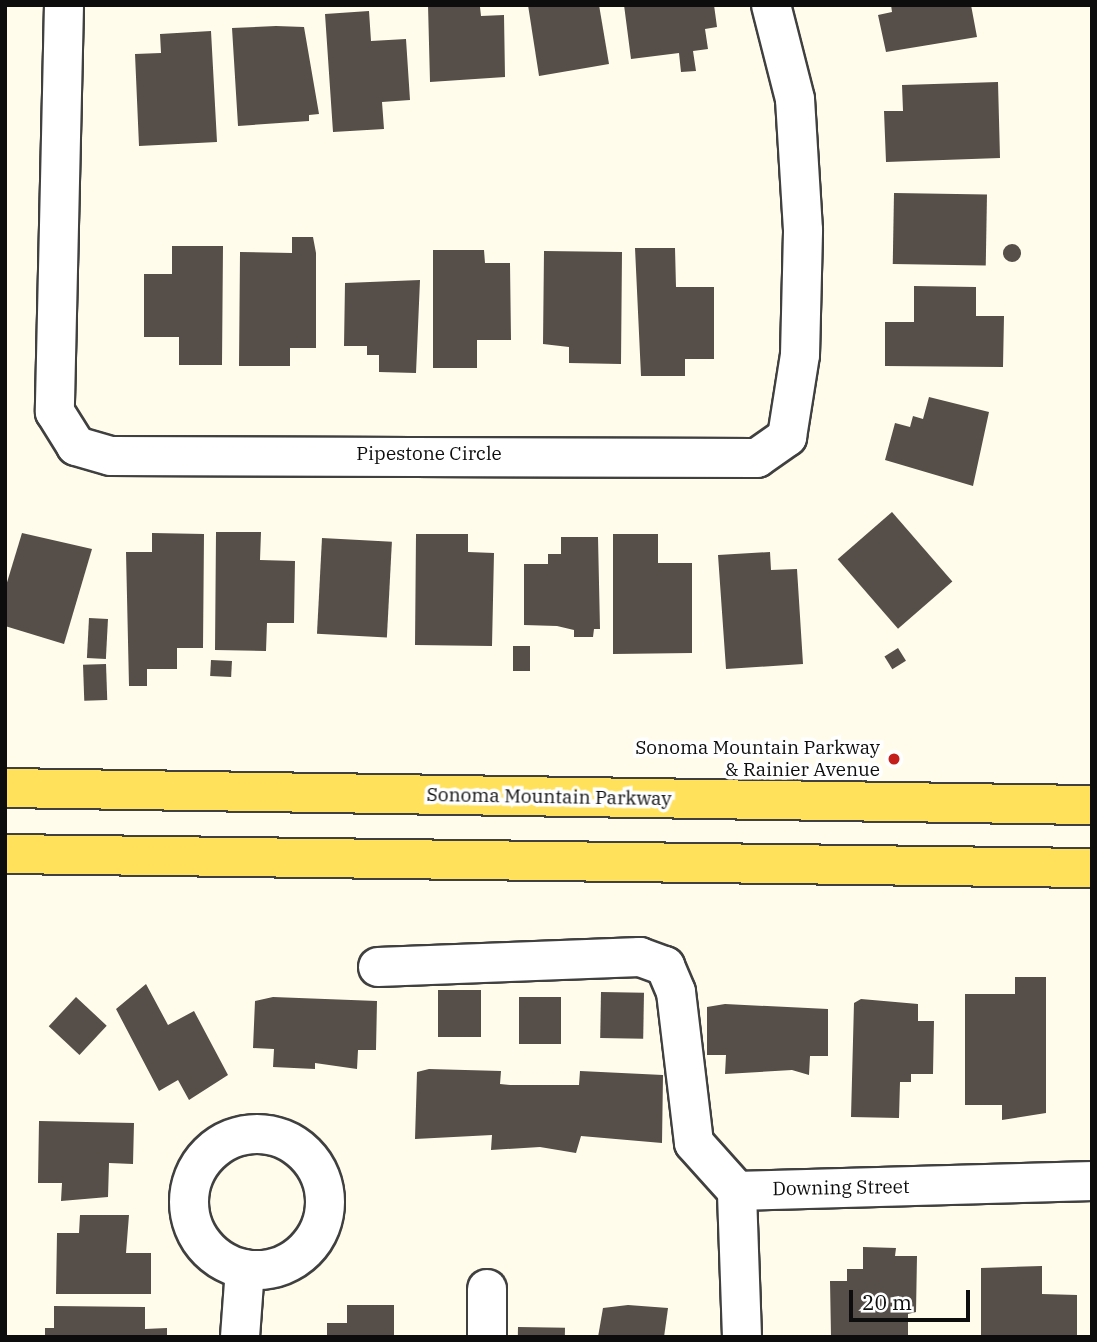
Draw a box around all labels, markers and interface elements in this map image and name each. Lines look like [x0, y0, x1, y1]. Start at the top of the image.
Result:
street label: Pipestone Circle [356, 443, 502, 465]
place label: Sonoma Mountain Parkway & Rainier Avenue [635, 737, 880, 781]
marker: Sonoma Mountain Parkway & Rainier Avenue [886, 751, 902, 767]
street label: Sonoma Mountain Parkway [426, 783, 672, 811]
street label: Downing Street [772, 1175, 910, 1201]
scale bar [852, 1276, 973, 1320]
text: 20 m [862, 1288, 912, 1316]

